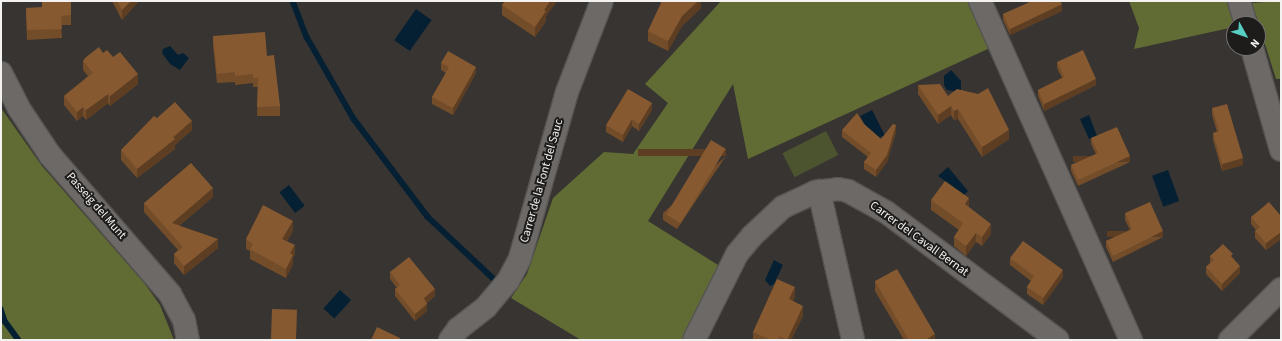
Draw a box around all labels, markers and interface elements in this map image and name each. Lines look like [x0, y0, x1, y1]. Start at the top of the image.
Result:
north arrow [1226, 16, 1266, 56]
text: N [1247, 36, 1263, 51]
street label: Carrer de la Font del Sauc [517, 118, 567, 244]
street label: Passeig del Munt [63, 170, 129, 242]
street label: Carrer del Cavall Bernat [867, 198, 971, 280]

